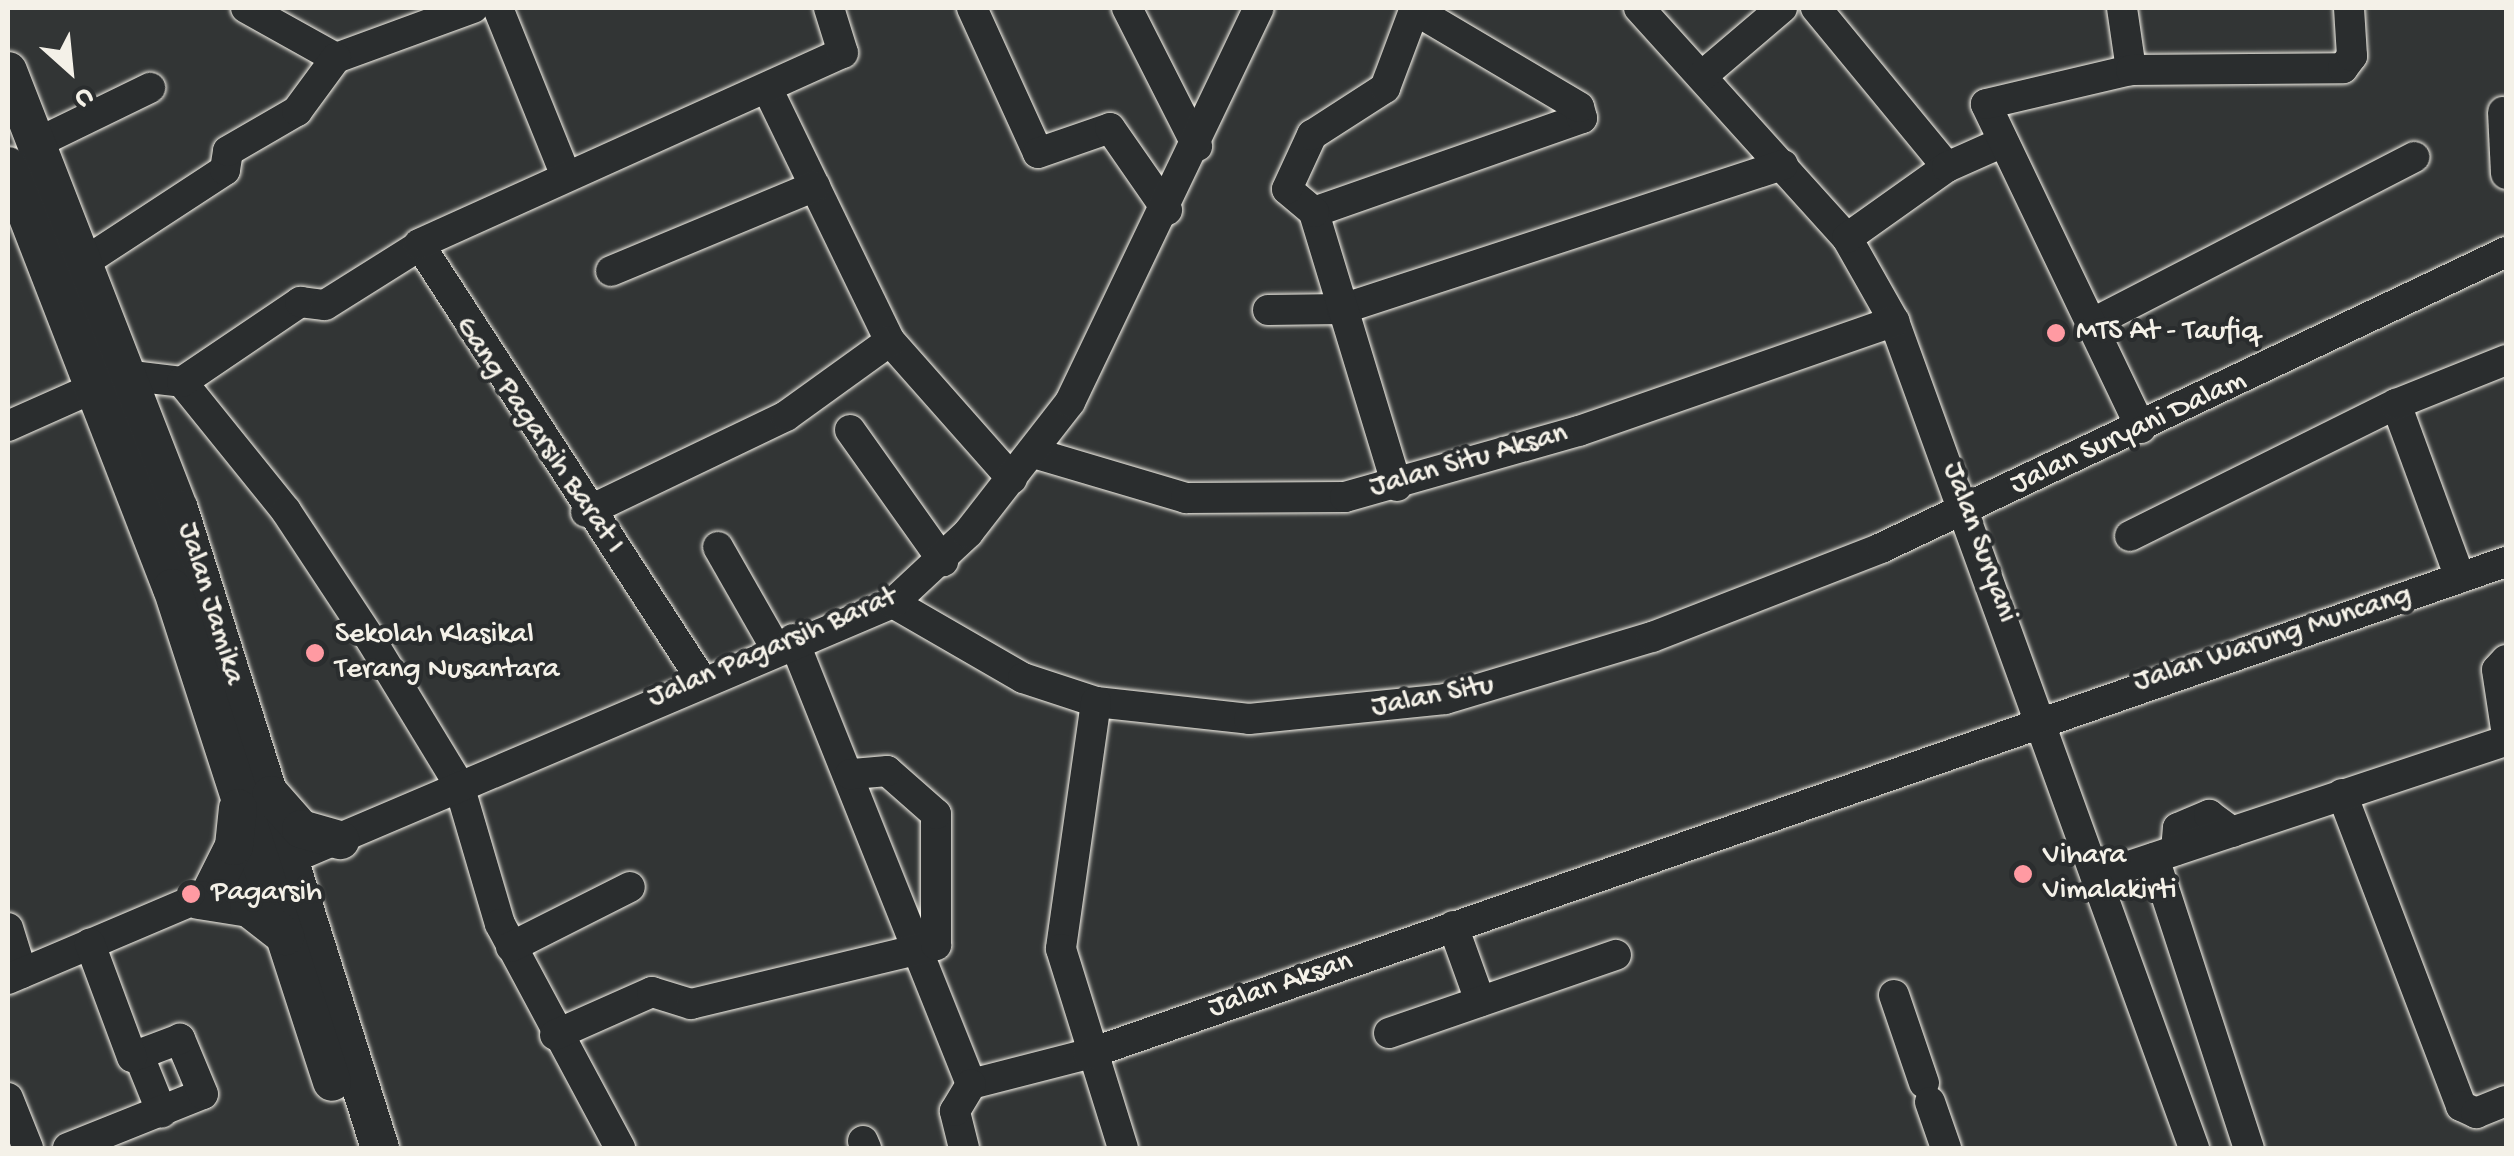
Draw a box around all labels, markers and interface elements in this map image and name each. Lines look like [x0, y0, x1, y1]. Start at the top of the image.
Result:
north arrow [20, 20, 120, 120]
text: U [69, 79, 99, 116]
street label: Gang Pagarsih Barat I [445, 311, 631, 561]
place label: MTS At - Taufiq [2076, 315, 2259, 351]
marker: MTS At - Taufiq [2045, 322, 2067, 344]
street label: Jalan Suryani Dalam [2005, 364, 2253, 504]
street label: Jalan Situ Aksan [1366, 417, 1572, 507]
street label: Jalan Suryani [1932, 458, 2024, 628]
street label: Jalan Jamika [167, 519, 251, 689]
street label: Jalan Warung Muncang [2130, 578, 2416, 702]
street label: Jalan Pagarsih Barat [643, 580, 903, 718]
place label: Sekolah Klasikal Terang Nusantara [335, 618, 560, 688]
marker: Sekolah Klasikal Terang Nusantara [304, 642, 326, 664]
street label: Jalan Situ [1369, 669, 1497, 727]
place label: Vihara Vimalakirti [2043, 839, 2177, 910]
marker: Vihara Vimalakirti [2012, 863, 2034, 885]
place label: Pagarsih [211, 876, 322, 912]
marker: Pagarsih [180, 883, 202, 905]
street label: Jalan Aksan [1204, 945, 1358, 1027]

